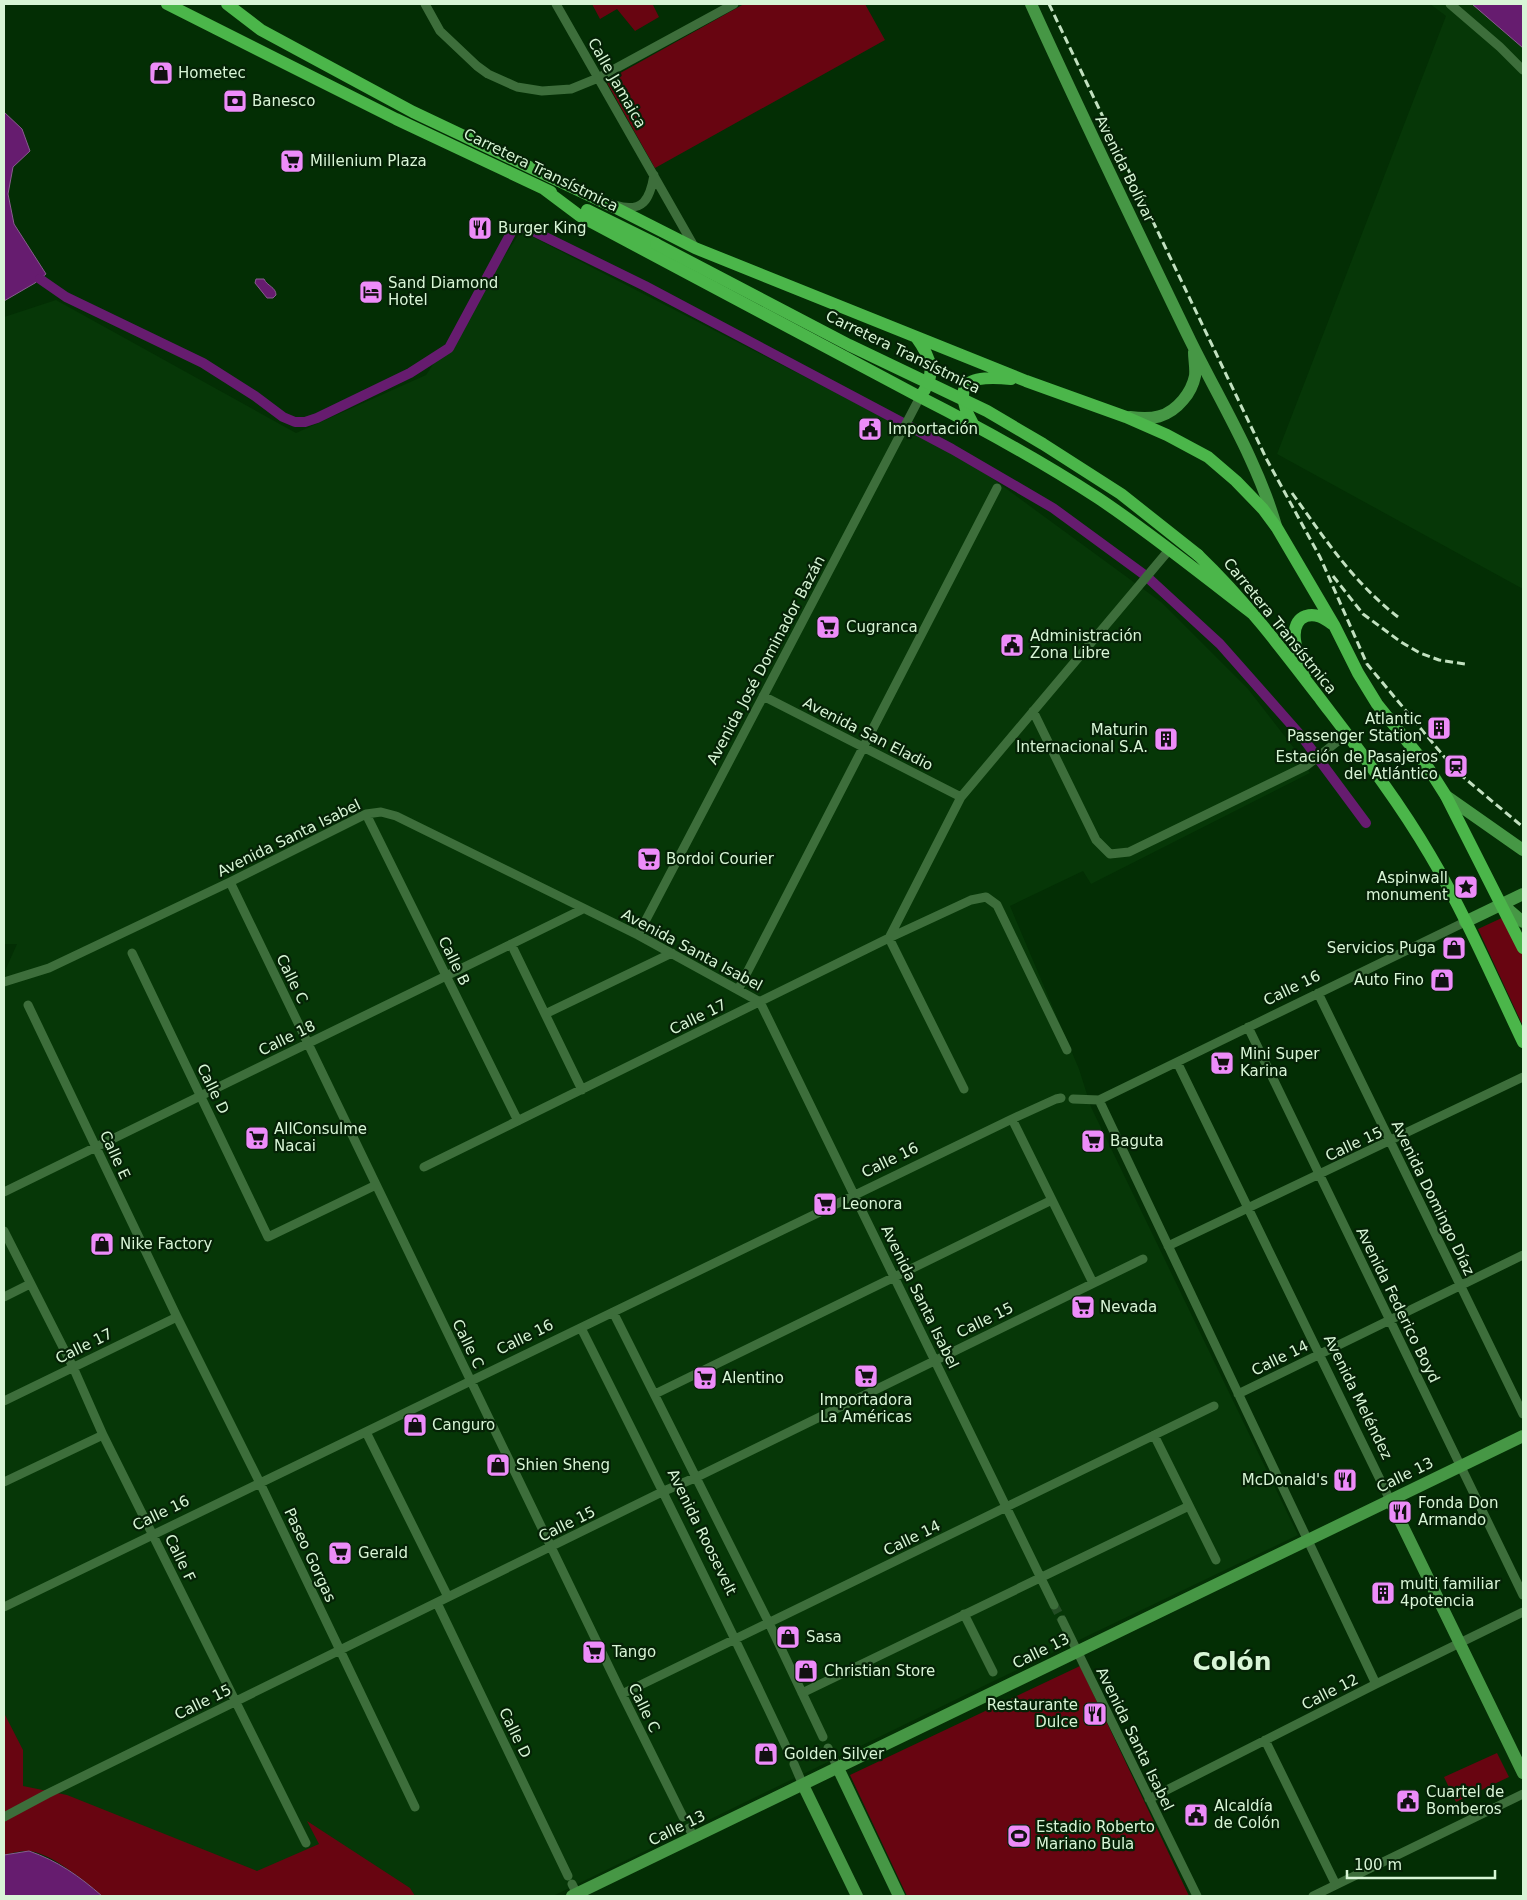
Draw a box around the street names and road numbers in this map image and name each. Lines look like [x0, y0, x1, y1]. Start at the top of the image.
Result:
street label: Calle Jamaica [584, 35, 650, 131]
street label: Avenida Bolívar [1091, 113, 1159, 226]
street label: Carretera Transístmica [461, 125, 621, 215]
street label: Carretera Transístmica [823, 307, 983, 397]
street label: Avenida José Dominador Bazán [703, 552, 829, 768]
street label: Carretera Transístmica [1220, 554, 1340, 698]
street label: Avenida San Eladio [800, 693, 936, 775]
street label: Avenida Santa Isabel [214, 795, 364, 881]
street label: Avenida Santa Isabel [618, 905, 766, 995]
street label: Calle B [434, 934, 474, 988]
street label: Calle C [272, 951, 312, 1007]
street label: Calle 16 [1261, 967, 1323, 1009]
street label: Calle 17 [667, 996, 729, 1038]
street label: Calle 18 [256, 1017, 318, 1059]
street label: Calle D [193, 1061, 233, 1117]
street label: Avenida Domingo Díaz [1388, 1118, 1478, 1278]
street label: Calle 15 [1323, 1123, 1385, 1165]
street label: Calle E [96, 1128, 134, 1182]
street label: Calle 16 [859, 1139, 921, 1181]
street label: Avenida Santa Isabel [877, 1222, 963, 1372]
street label: Avenida Federico Boyd [1352, 1224, 1444, 1386]
street label: Calle 15 [954, 1299, 1016, 1341]
street label: Calle C [448, 1316, 488, 1372]
street label: Calle 16 [494, 1316, 556, 1358]
street label: Calle 17 [53, 1325, 115, 1367]
street label: Avenida Meléndez [1320, 1332, 1396, 1462]
street label: Calle 14 [1249, 1337, 1311, 1379]
street label: Calle 13 [1374, 1454, 1436, 1496]
street label: Avenida Roosevelt [664, 1466, 740, 1598]
street label: Calle 16 [130, 1492, 192, 1534]
street label: Calle 15 [536, 1503, 598, 1545]
street label: Paseo Gorgas [280, 1505, 340, 1605]
street label: Calle 14 [881, 1517, 943, 1559]
street label: Calle F [161, 1531, 199, 1585]
street label: Calle 13 [1010, 1630, 1072, 1672]
street label: Avenida Santa Isabel [1092, 1664, 1178, 1814]
street label: Calle 12 [1299, 1670, 1361, 1714]
street label: Calle C [624, 1680, 664, 1736]
street label: Calle 15 [172, 1681, 234, 1723]
street label: Calle D [495, 1705, 535, 1761]
street label: Calle 13 [646, 1807, 708, 1849]

